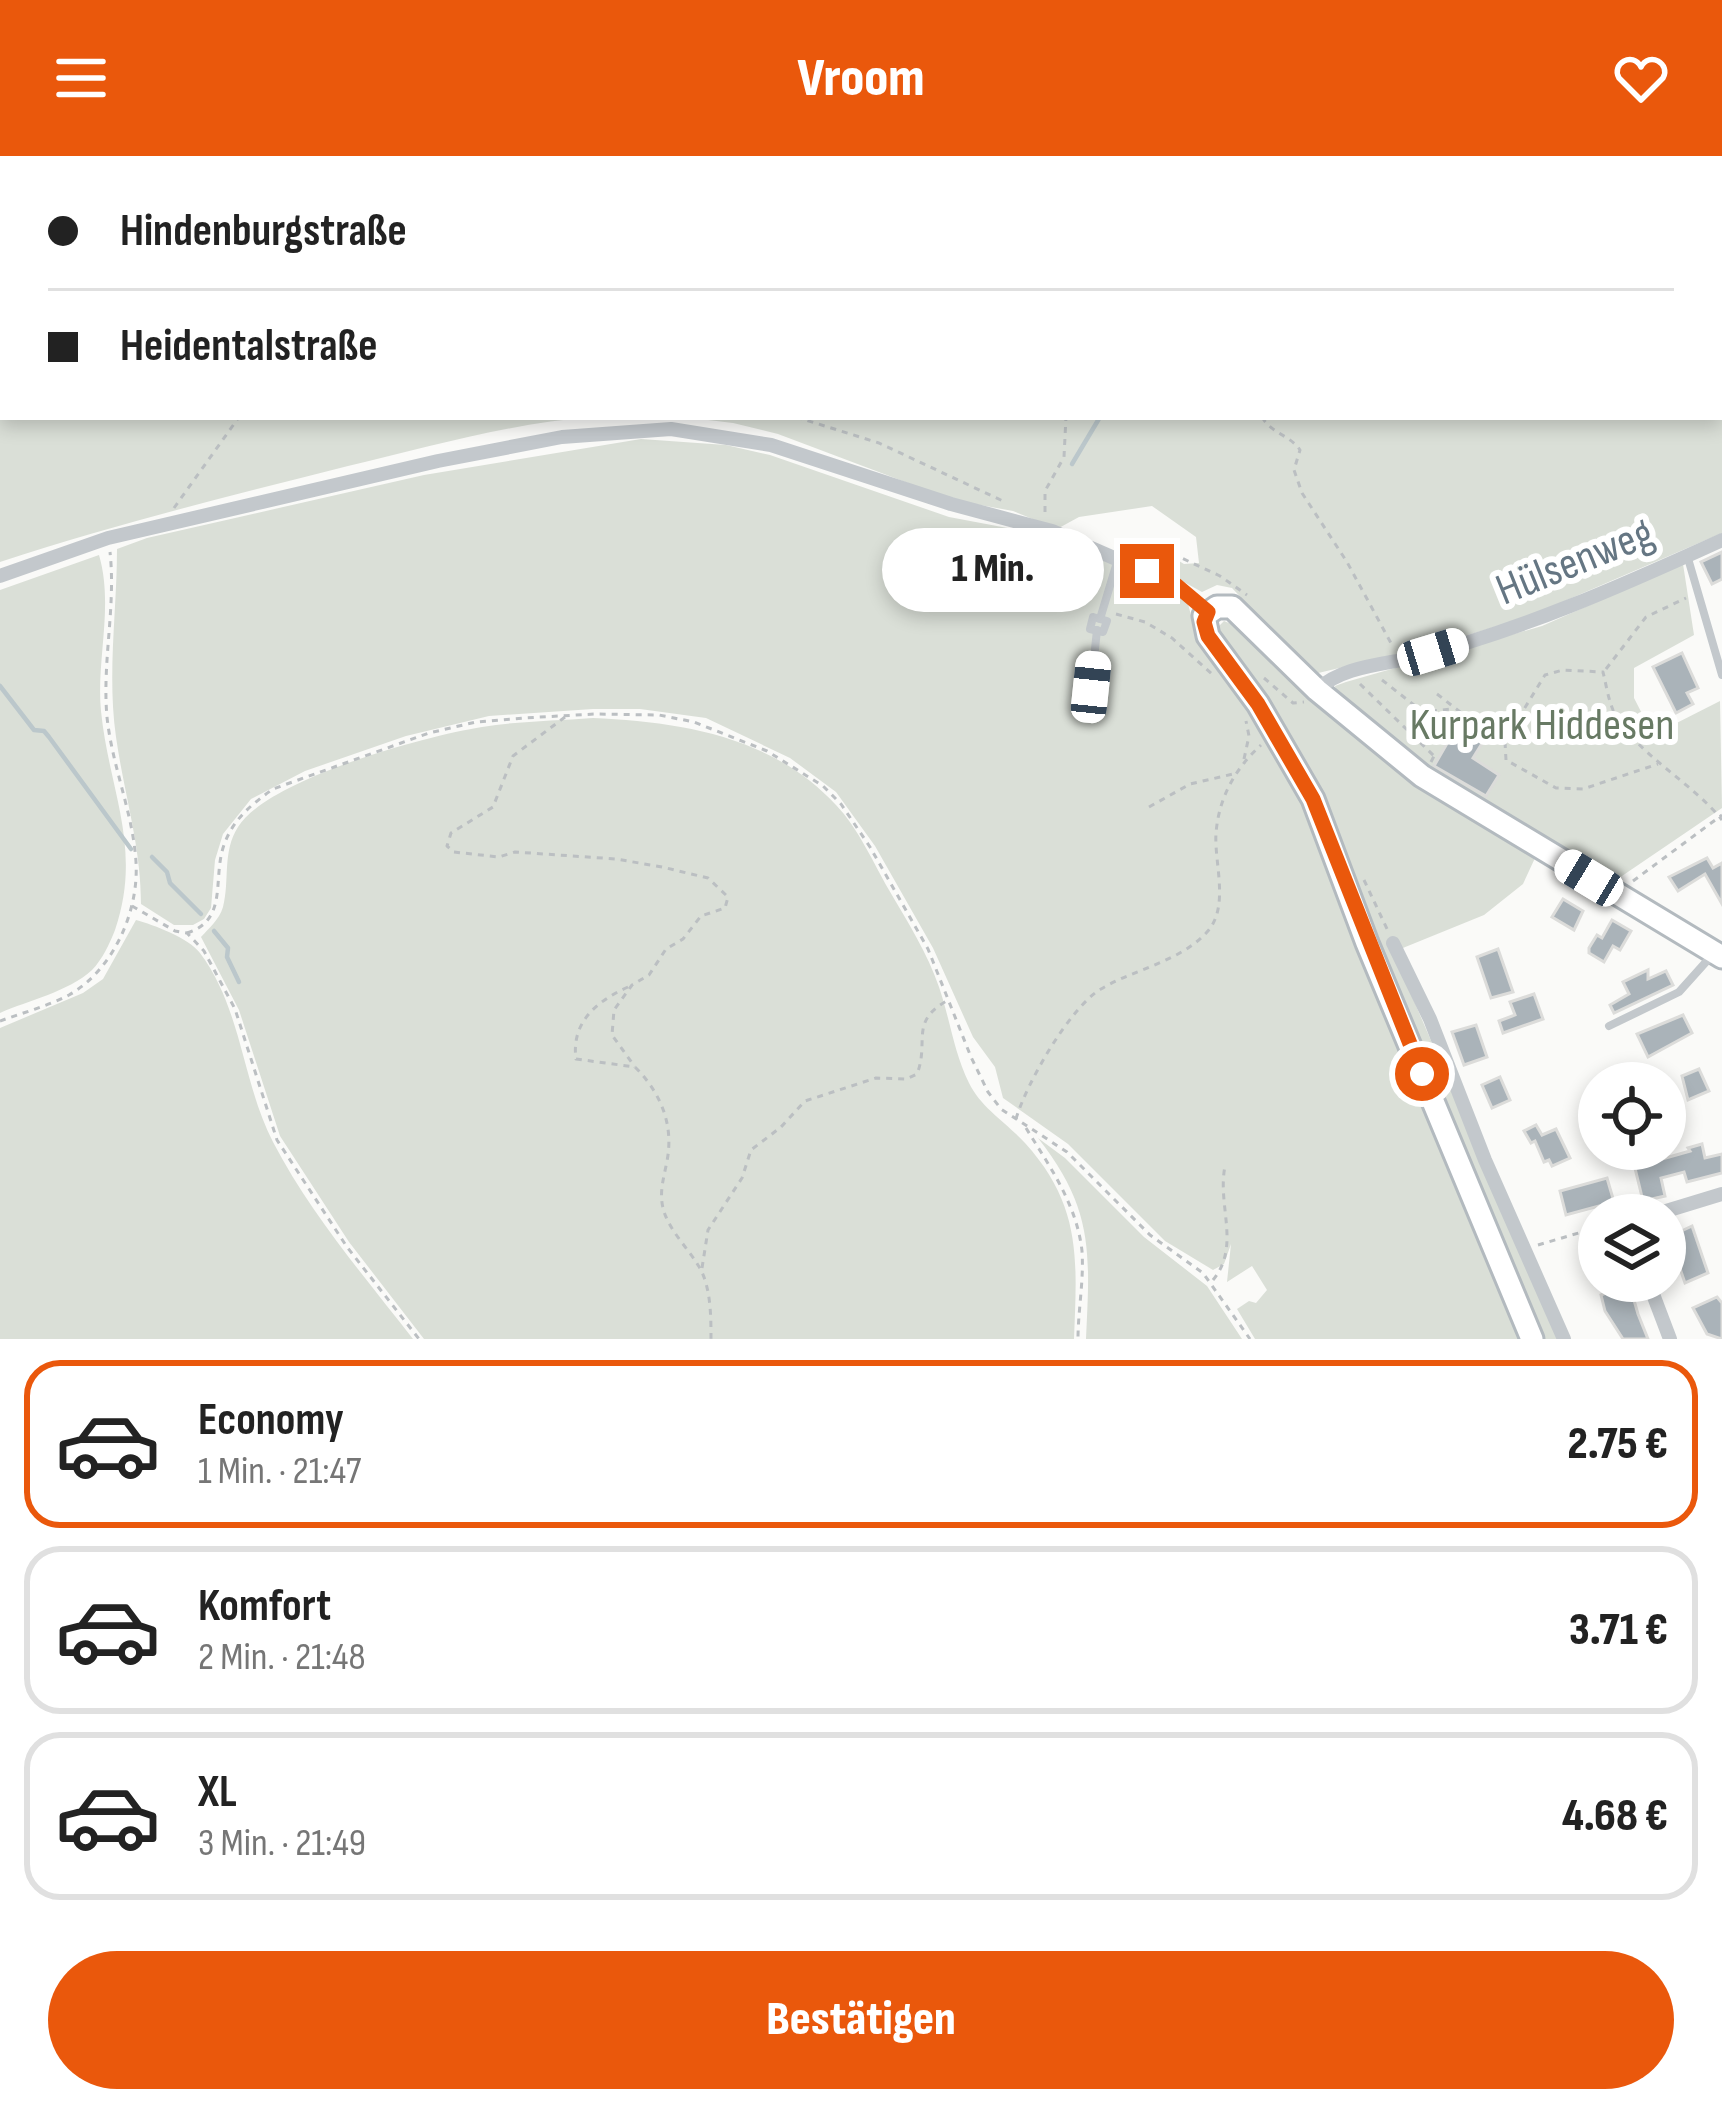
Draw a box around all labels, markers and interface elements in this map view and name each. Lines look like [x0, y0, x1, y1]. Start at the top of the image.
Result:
icon: menu [48, 45, 114, 111]
icon: heart [1608, 45, 1674, 111]
text: Vroom [797, 46, 925, 111]
text: Hindenburgstraße [120, 204, 407, 259]
text: Heidentalstraße [120, 319, 378, 374]
street label: Hülsenweg [1488, 506, 1662, 618]
callout: 1 Min. [883, 529, 1105, 613]
route end [1120, 544, 1174, 598]
text: 1 Min. [952, 546, 1034, 593]
car [1393, 624, 1473, 680]
car [1069, 649, 1113, 725]
park label: Kurpark Hiddesen [1409, 698, 1675, 753]
car [1549, 844, 1629, 912]
route start [1395, 1047, 1449, 1101]
map controls [1578, 1062, 1686, 1302]
button: locate [1578, 1062, 1686, 1170]
button: layers [1578, 1194, 1686, 1302]
icon: car [54, 1390, 162, 1498]
text: Economy [198, 1393, 344, 1448]
text: 2.75 € [1568, 1417, 1668, 1472]
text: 1 Min. · 21:47 [198, 1448, 361, 1495]
icon: car [54, 1576, 162, 1684]
text: Komfort [198, 1579, 331, 1634]
text: 3.71 € [1569, 1603, 1668, 1658]
text: 2 Min. · 21:48 [198, 1634, 366, 1681]
icon: car [54, 1762, 162, 1870]
text: XL [198, 1765, 237, 1820]
text: 4.68 € [1562, 1789, 1668, 1844]
text: 3 Min. · 21:49 [198, 1820, 366, 1867]
button: Bestätigen [48, 1951, 1674, 2089]

